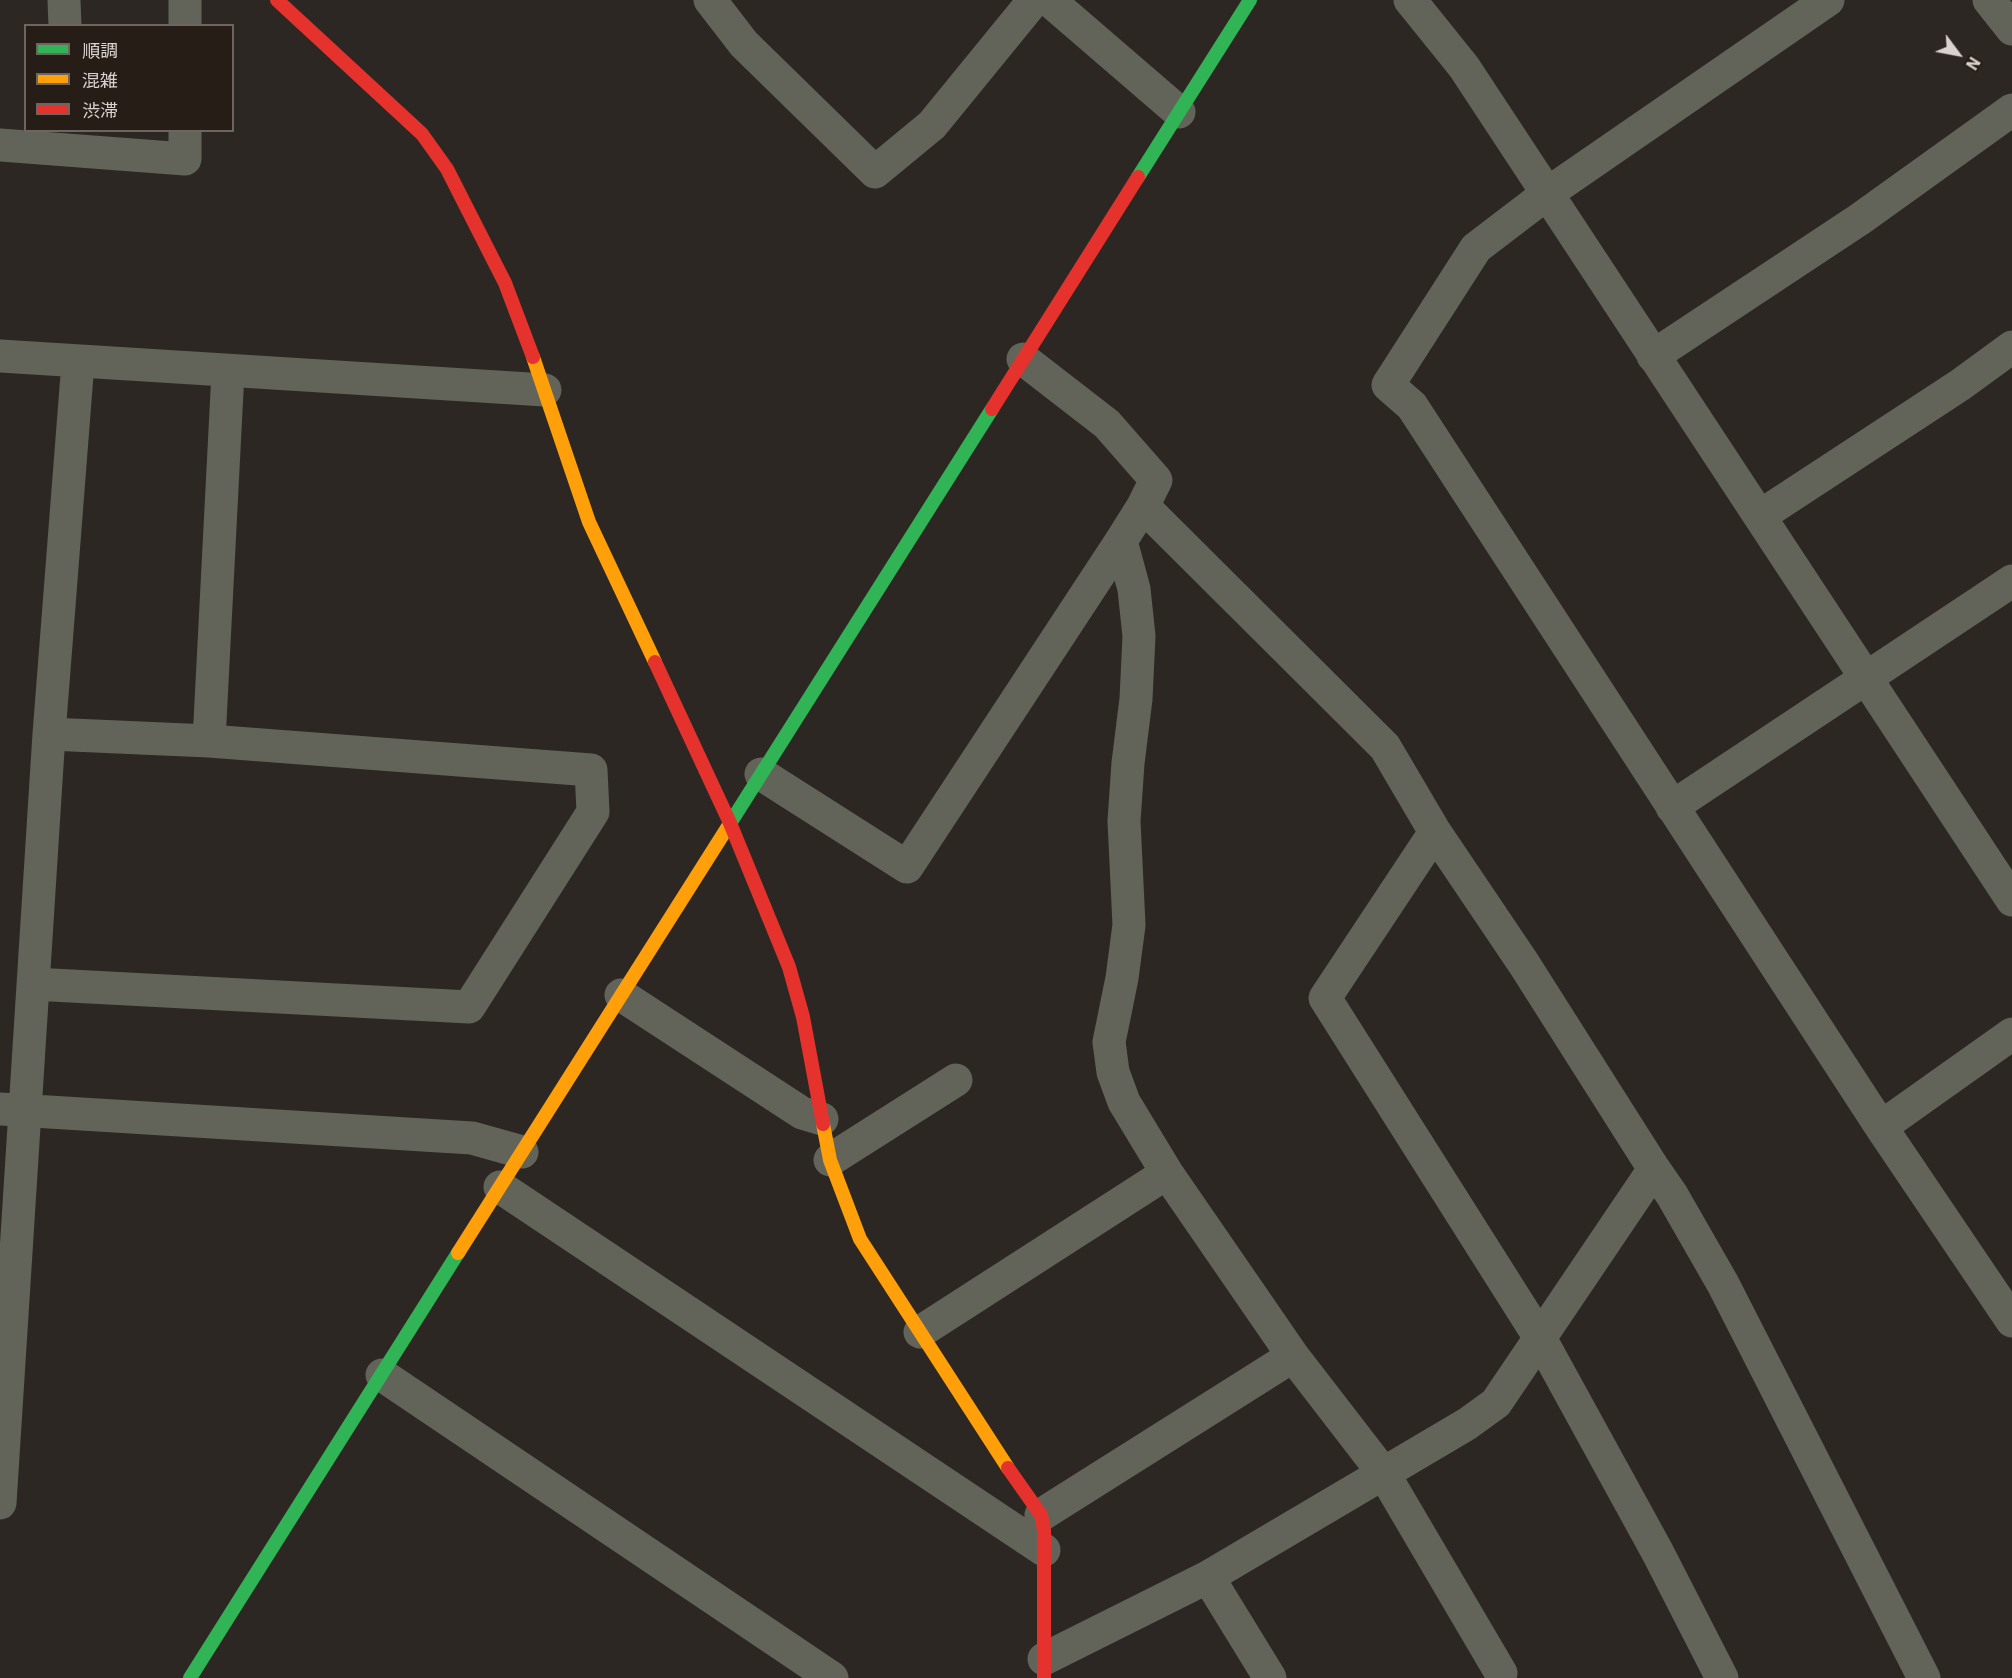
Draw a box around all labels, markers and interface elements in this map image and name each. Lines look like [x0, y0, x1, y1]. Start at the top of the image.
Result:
legend [24, 24, 234, 132]
north arrow [1928, 24, 1988, 84]
text: 順調 [82, 39, 118, 62]
text: N [1962, 53, 1985, 74]
text: 混雑 [82, 69, 118, 92]
text: 渋滞 [82, 99, 118, 122]

